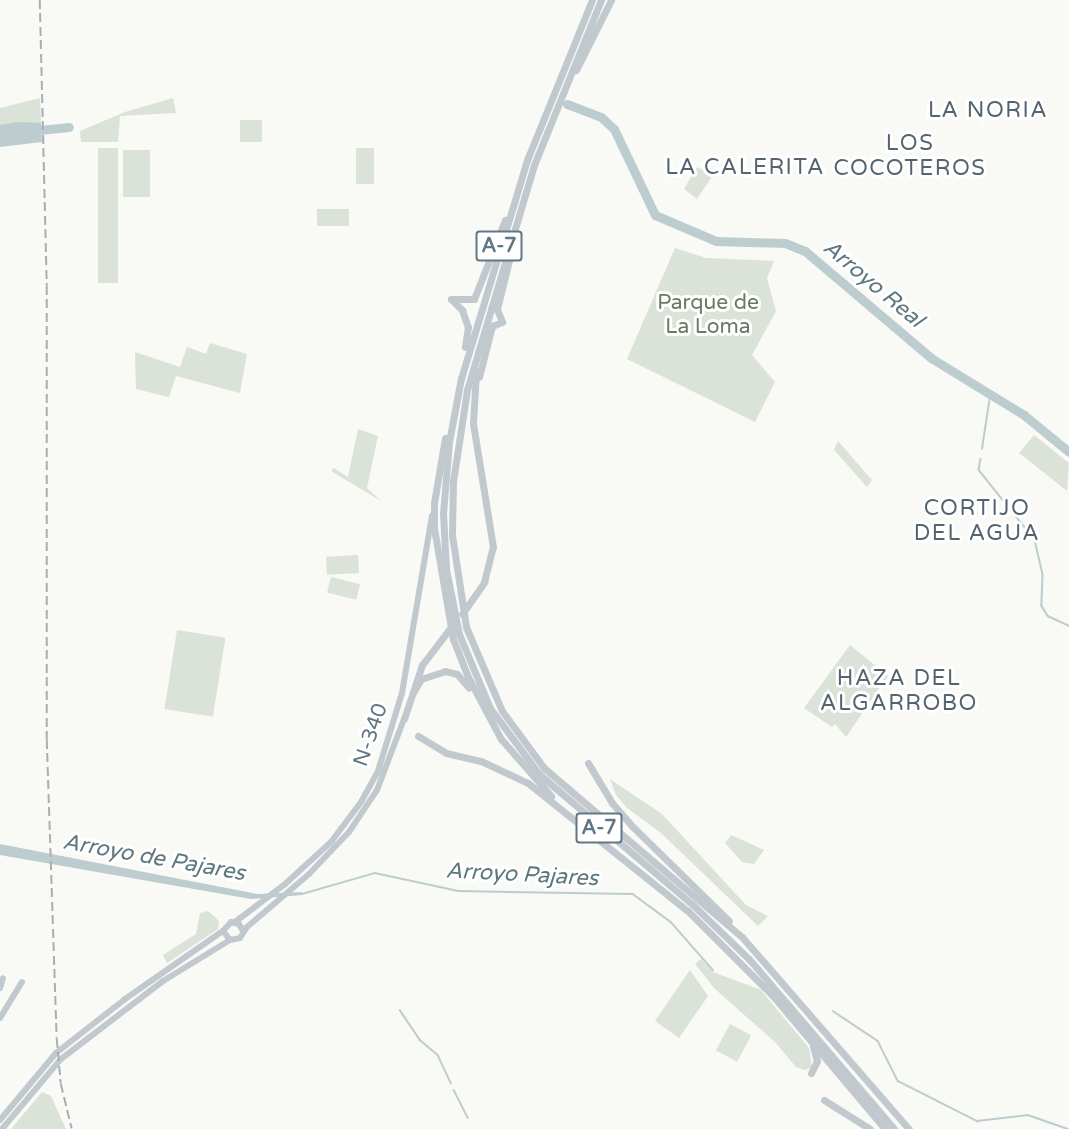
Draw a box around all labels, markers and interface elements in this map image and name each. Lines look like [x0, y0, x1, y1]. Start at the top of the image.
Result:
district label: LA NORIA [928, 98, 1048, 124]
district label: LOS COCOTEROS [834, 130, 986, 182]
district label: LA CALERITA [665, 155, 825, 181]
road number: A-7 [475, 229, 523, 263]
water label: Arroyo Real [818, 234, 928, 334]
park label: Parque de La Loma [657, 290, 759, 340]
district label: CORTIJO DEL AGUA [914, 495, 1040, 546]
district label: HAZA DEL ALGARROBO [820, 665, 978, 716]
street label: N-340 [349, 700, 393, 770]
road number: A-7 [575, 811, 623, 845]
water label: Arroyo de Pajares [61, 829, 247, 887]
water label: Arroyo Pajares [445, 858, 599, 892]

